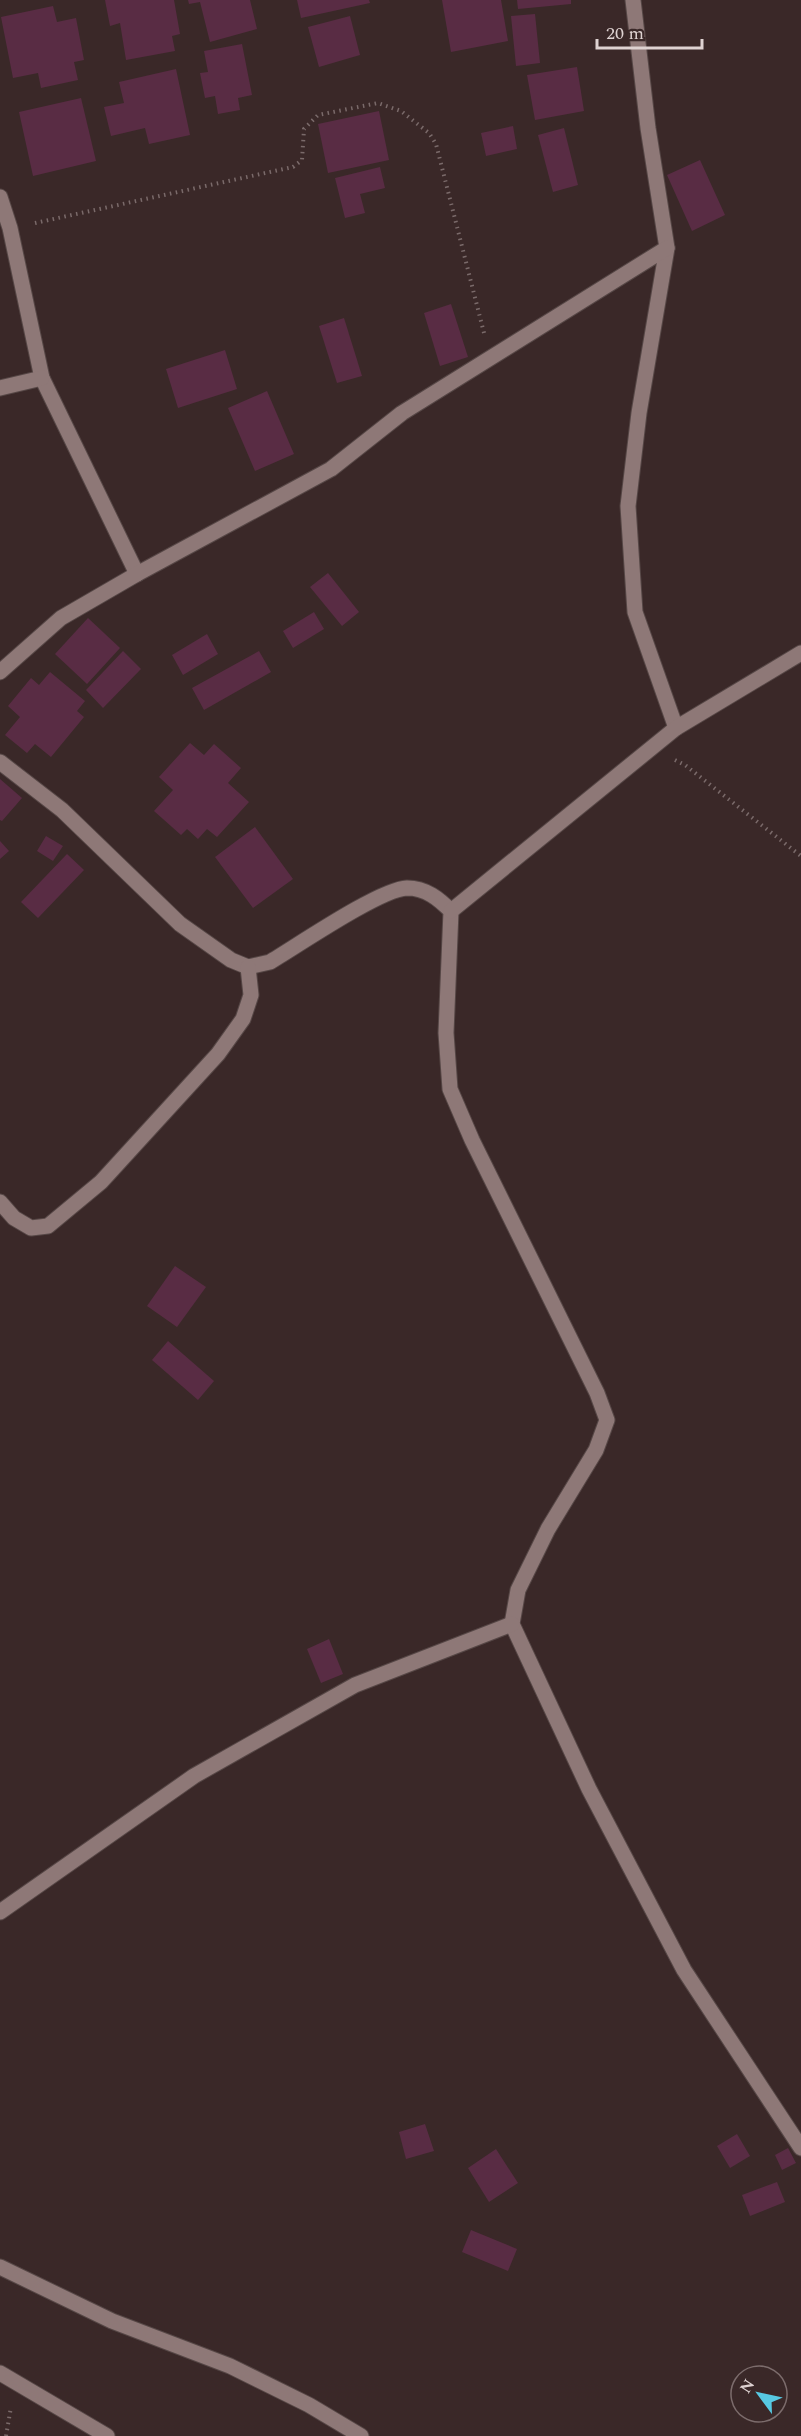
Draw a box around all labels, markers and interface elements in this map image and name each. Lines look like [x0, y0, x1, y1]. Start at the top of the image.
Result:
scale bar [597, 12, 702, 50]
text: 20 m [606, 20, 644, 47]
north arrow [729, 2364, 789, 2424]
text: N [734, 2374, 761, 2398]

